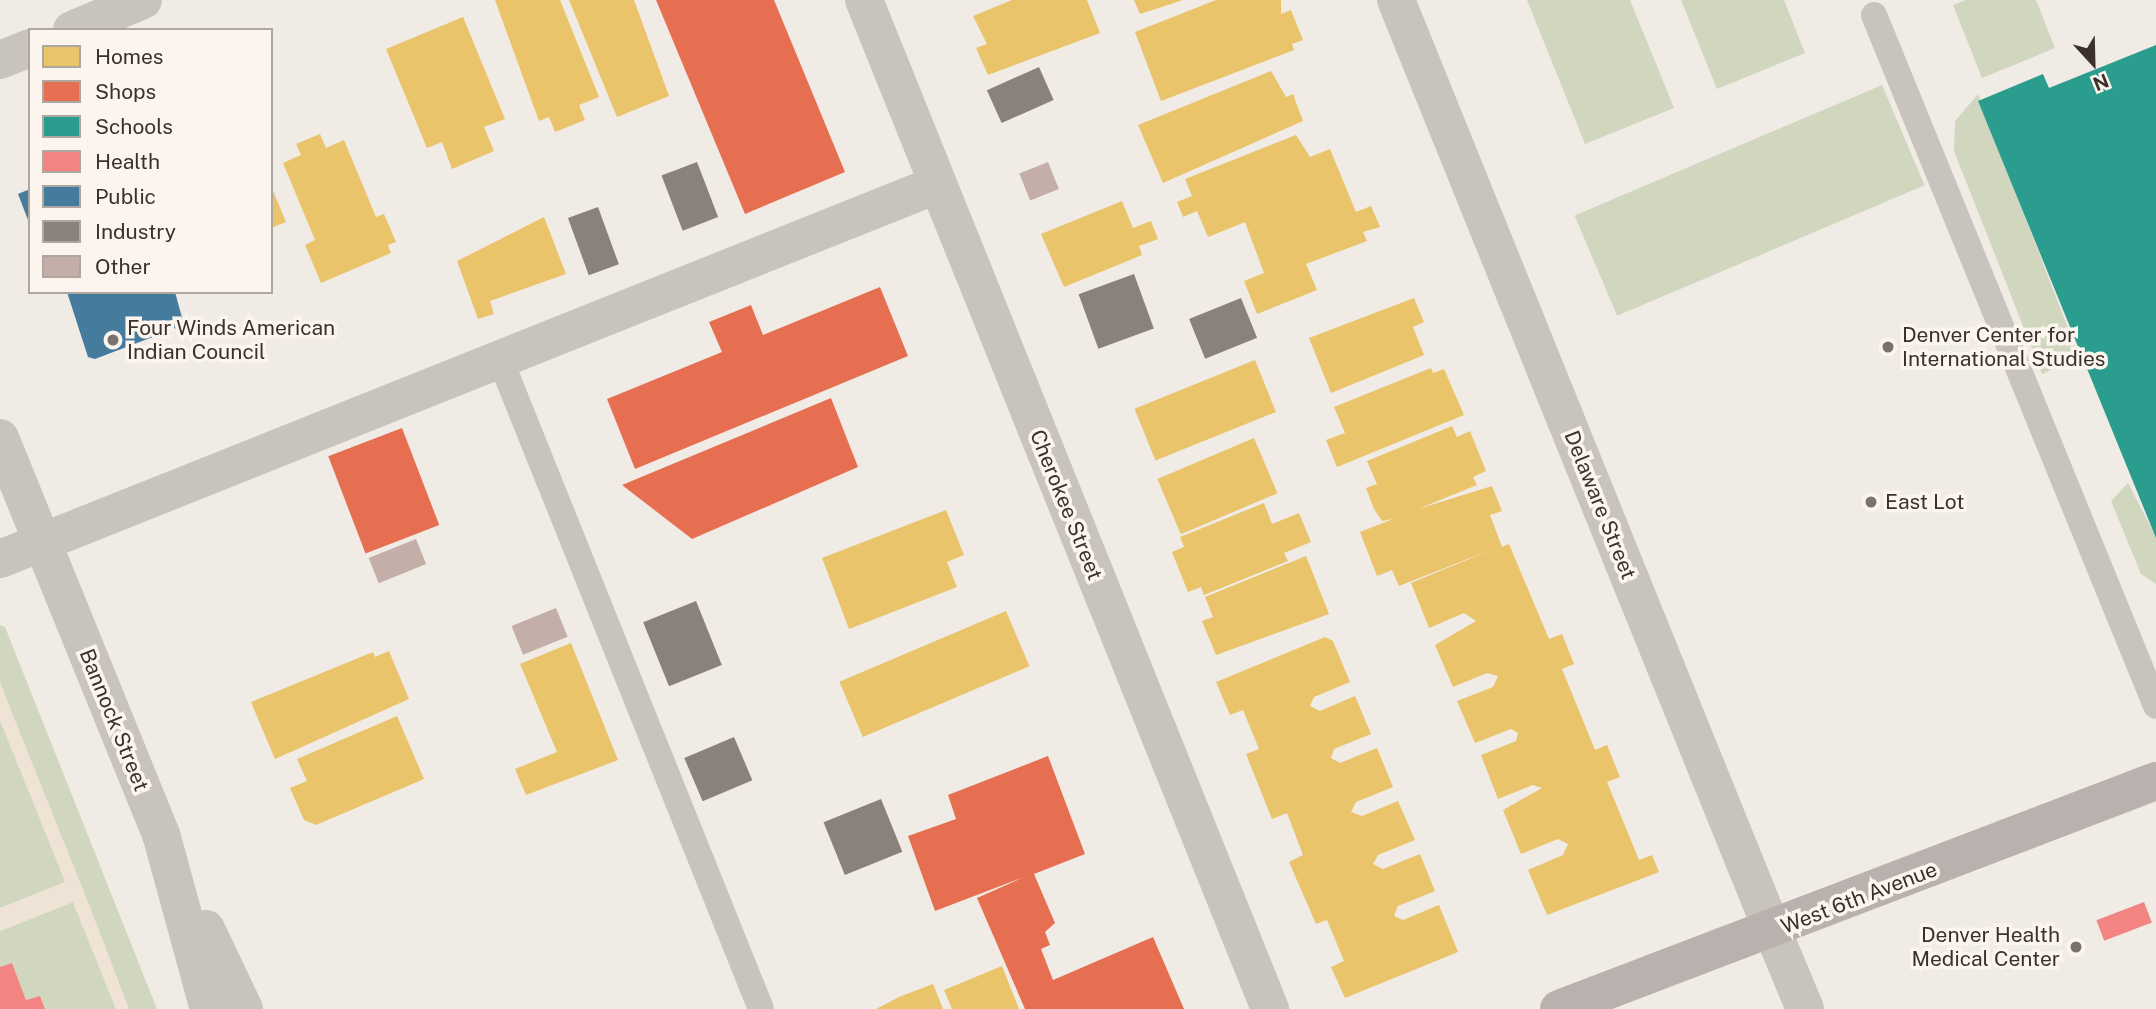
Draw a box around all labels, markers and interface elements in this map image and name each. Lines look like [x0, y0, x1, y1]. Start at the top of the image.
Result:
legend [28, 28, 273, 294]
north arrow [2058, 28, 2128, 98]
text: Homes [95, 44, 163, 69]
text: N [2090, 69, 2112, 95]
text: Shops [95, 79, 156, 104]
text: Schools [95, 114, 173, 139]
text: Health [95, 149, 160, 174]
text: Public [95, 184, 156, 209]
text: Industry [95, 219, 176, 244]
text: Other [95, 254, 151, 279]
place label: Four Winds American Indian Council [127, 315, 336, 365]
place label: Denver Center for International Studies [1902, 322, 2105, 372]
marker: Four Winds American Indian Council [105, 332, 121, 348]
marker: Denver Center for International Studies [1880, 339, 1896, 355]
street label: Cherokee Street [1024, 426, 1108, 584]
street label: Delaware Street [1559, 427, 1641, 583]
place label: East Lot [1885, 489, 1964, 515]
marker: East Lot [1863, 494, 1879, 510]
street label: Bannock Street [74, 645, 154, 795]
street label: West 6th Avenue [1777, 857, 1941, 939]
place label: Denver Health Medical Center [1911, 922, 2060, 972]
marker: Denver Health Medical Center [2066, 937, 2086, 957]

